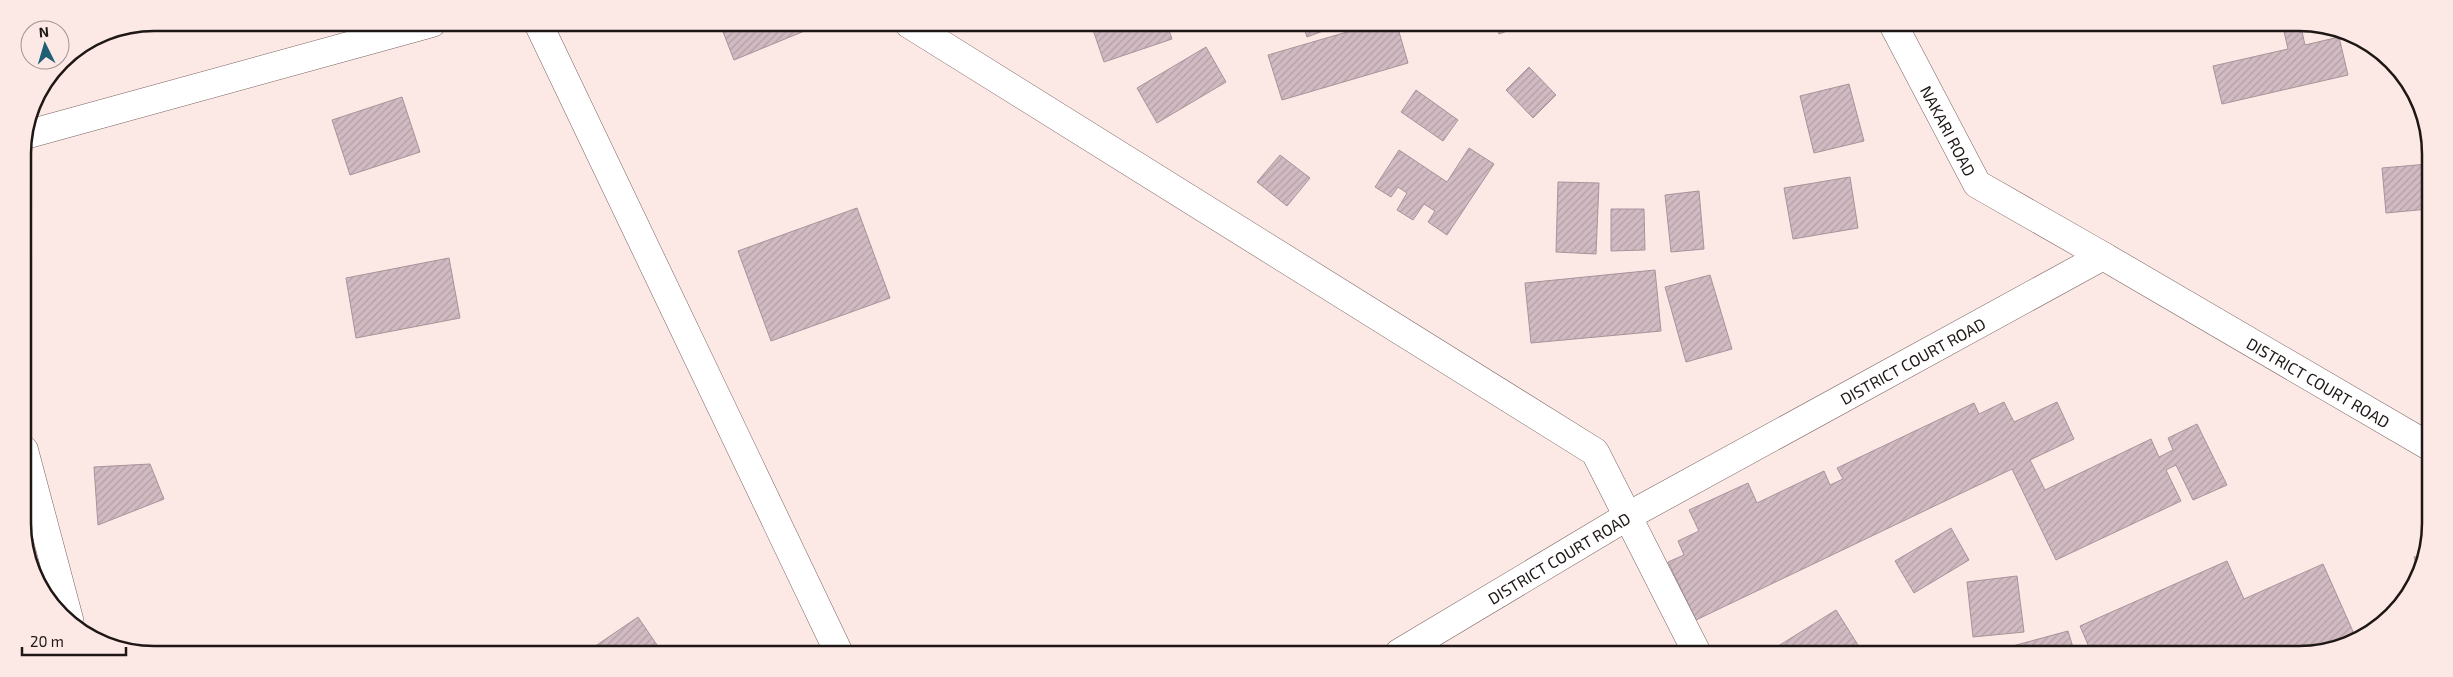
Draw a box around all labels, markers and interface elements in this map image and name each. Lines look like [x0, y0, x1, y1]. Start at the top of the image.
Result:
north arrow [20, 20, 70, 70]
text: N [38, 23, 50, 40]
street label: NAKARI ROAD [1917, 82, 1980, 179]
street label: DISTRICT COURT ROAD [1837, 313, 1988, 408]
street label: DISTRICT COURT ROAD [2244, 333, 2394, 431]
street label: DISTRICT COURT ROAD [1484, 508, 1633, 607]
scale bar [22, 624, 126, 656]
text: 20 m [30, 632, 64, 650]

